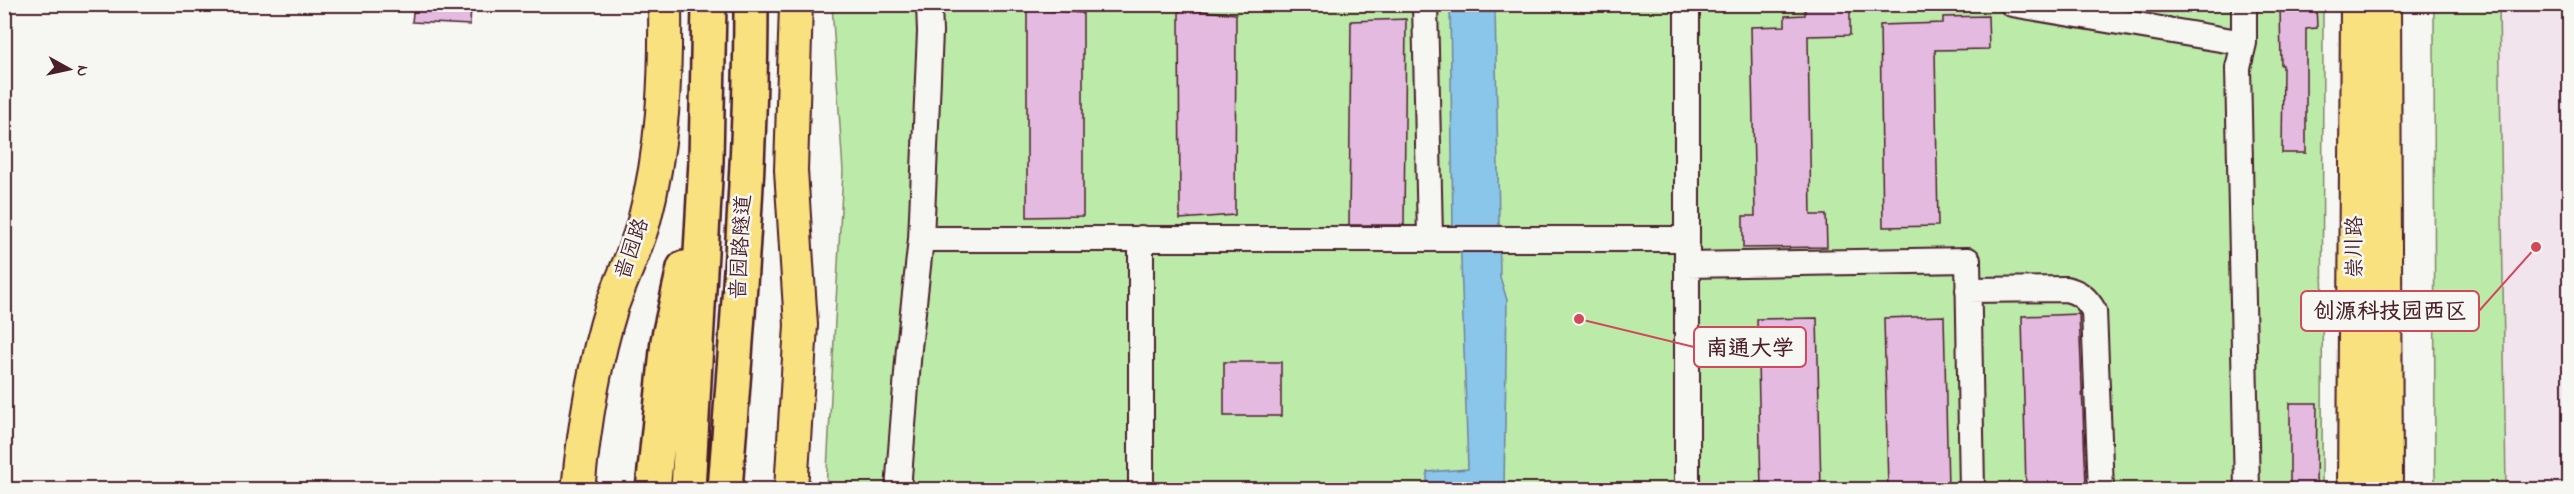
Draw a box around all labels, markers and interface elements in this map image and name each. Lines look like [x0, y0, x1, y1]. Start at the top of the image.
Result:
north arrow [39, 39, 99, 99]
text: N [69, 64, 95, 78]
street label: 啬园路隧道 [724, 194, 760, 300]
street label: 啬园路 [609, 214, 657, 284]
street label: 崇川路 [2341, 216, 2371, 279]
callout: 创源科技园西区 [2301, 291, 2479, 331]
text: 创源科技园西区 [2313, 297, 2467, 329]
callout: 南通大学 [1694, 327, 1806, 367]
text: 南通大学 [1706, 334, 1794, 366]

